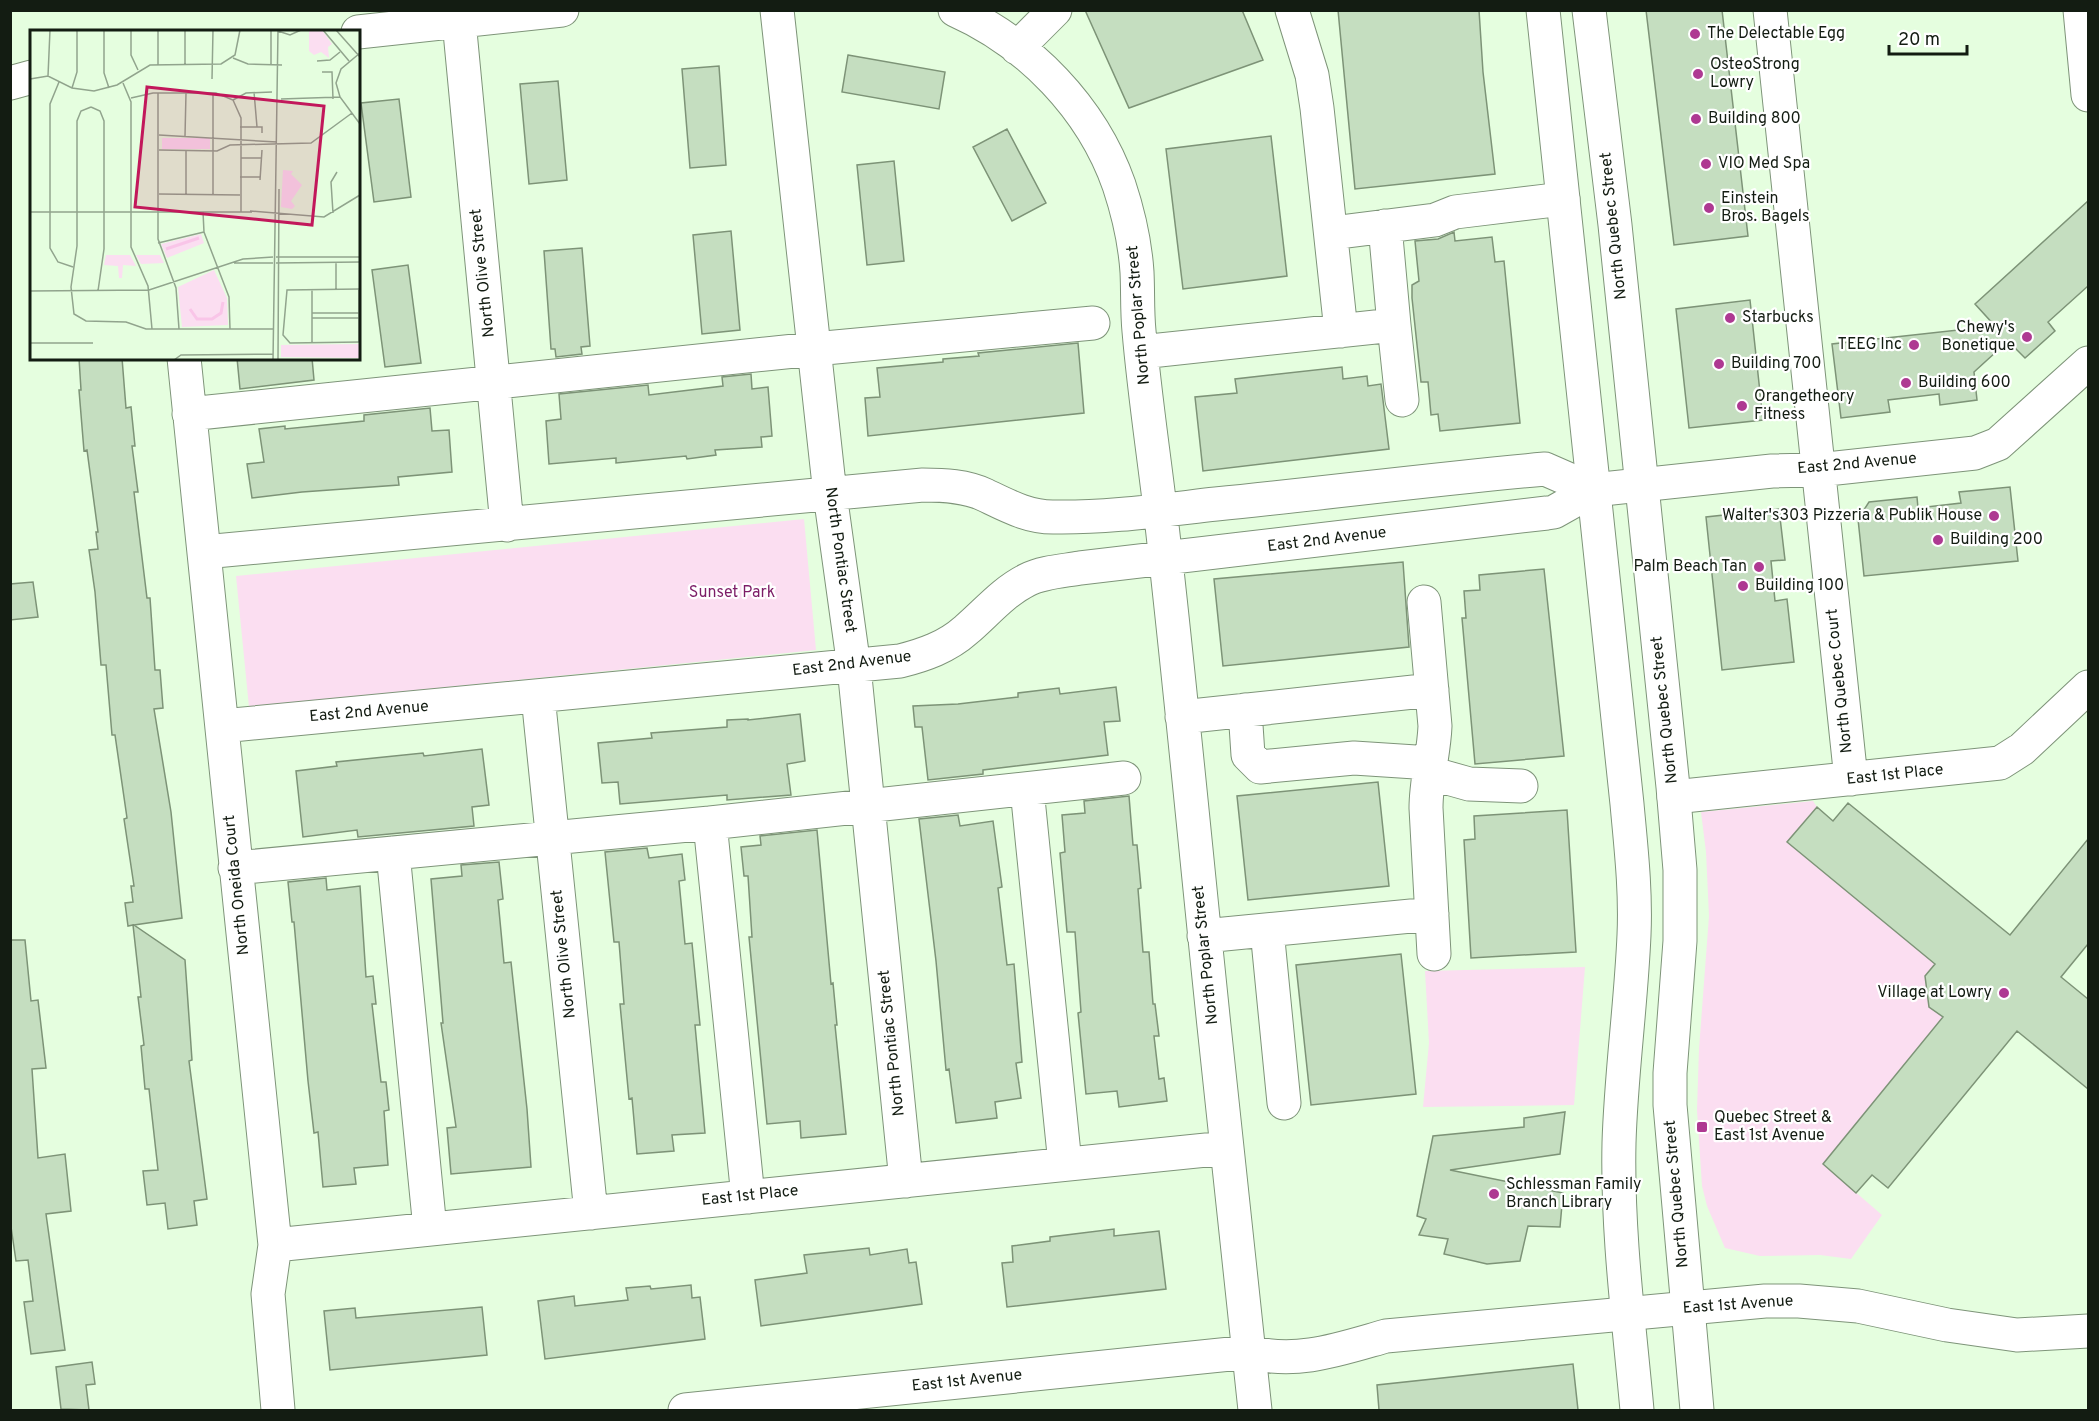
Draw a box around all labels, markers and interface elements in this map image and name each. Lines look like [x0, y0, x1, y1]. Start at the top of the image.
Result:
scale bar [1889, 18, 1967, 56]
place label: The Delectable Egg [1707, 24, 1845, 44]
marker: The Delectable Egg [1688, 27, 1702, 41]
text: 20 m [1898, 29, 1940, 52]
inset map [30, 30, 360, 360]
place label: OsteoStrong Lowry [1710, 55, 1800, 93]
marker: OsteoStrong Lowry [1691, 67, 1705, 81]
place label: Building 800 [1708, 109, 1801, 129]
marker: Building 800 [1689, 112, 1703, 126]
street label: North Quebec Street [1596, 151, 1632, 301]
place label: VIO Med Spa [1718, 154, 1810, 174]
marker: VIO Med Spa [1699, 157, 1713, 171]
place label: Einstein Bros. Bagels [1721, 189, 1810, 227]
marker: Einstein Bros. Bagels [1702, 201, 1716, 215]
street label: North Olive Street [466, 207, 500, 339]
street label: North Poplar Street [1123, 244, 1155, 386]
place label: Starbucks [1742, 308, 1814, 328]
marker: Starbucks [1723, 311, 1737, 325]
place label: Chewy's Bonetique [1941, 318, 2015, 356]
marker: Chewy's Bonetique [2020, 330, 2034, 344]
place label: TEEG Inc [1838, 335, 1902, 355]
marker: TEEG Inc [1907, 338, 1921, 352]
place label: Building 700 [1731, 354, 1821, 374]
marker: Building 700 [1712, 357, 1726, 371]
place label: Building 600 [1918, 373, 2011, 393]
marker: Building 600 [1899, 376, 1913, 390]
place label: Orangetheory Fitness [1754, 387, 1854, 425]
marker: Orangetheory Fitness [1735, 399, 1749, 413]
street label: East 2nd Avenue [1796, 449, 1918, 479]
street label: North Pontiac Street [820, 486, 860, 634]
place label: Walter's303 Pizzeria & Publik House [1722, 506, 1982, 526]
marker: Walter's303 Pizzeria & Publik House [1987, 509, 2001, 523]
street label: East 2nd Avenue [1266, 523, 1388, 557]
place label: Building 200 [1950, 530, 2043, 550]
marker: Building 200 [1931, 533, 1945, 547]
place label: Palm Beach Tan [1633, 557, 1747, 577]
marker: Palm Beach Tan [1752, 560, 1766, 574]
place label: Building 100 [1755, 576, 1844, 596]
marker: Building 100 [1736, 579, 1750, 593]
park label: Sunset Park [689, 583, 775, 603]
street label: North Quebec Court [1822, 608, 1858, 754]
street label: North Quebec Street [1647, 635, 1683, 785]
street label: East 2nd Avenue [791, 647, 913, 681]
street label: East 2nd Avenue [308, 697, 430, 727]
street label: East 1st Place [1845, 760, 1945, 790]
street label: North Oneida Court [220, 814, 254, 956]
street label: North Poplar Street [1189, 884, 1223, 1026]
street label: North Olive Street [547, 888, 581, 1020]
street label: North Pontiac Street [874, 969, 910, 1117]
place label: Village at Lowry [1877, 983, 1992, 1003]
marker: Village at Lowry [1997, 986, 2011, 1000]
place label: Quebec Street & East 1st Avenue [1714, 1108, 1832, 1146]
street label: North Quebec Street [1661, 1119, 1693, 1269]
marker: Quebec Street & East 1st Avenue [1695, 1120, 1709, 1134]
place label: Schlessman Family Branch Library [1506, 1175, 1642, 1213]
street label: East 1st Place [700, 1181, 800, 1211]
marker: Schlessman Family Branch Library [1487, 1187, 1501, 1201]
street label: East 1st Avenue [1682, 1291, 1794, 1319]
street label: East 1st Avenue [911, 1365, 1023, 1397]

